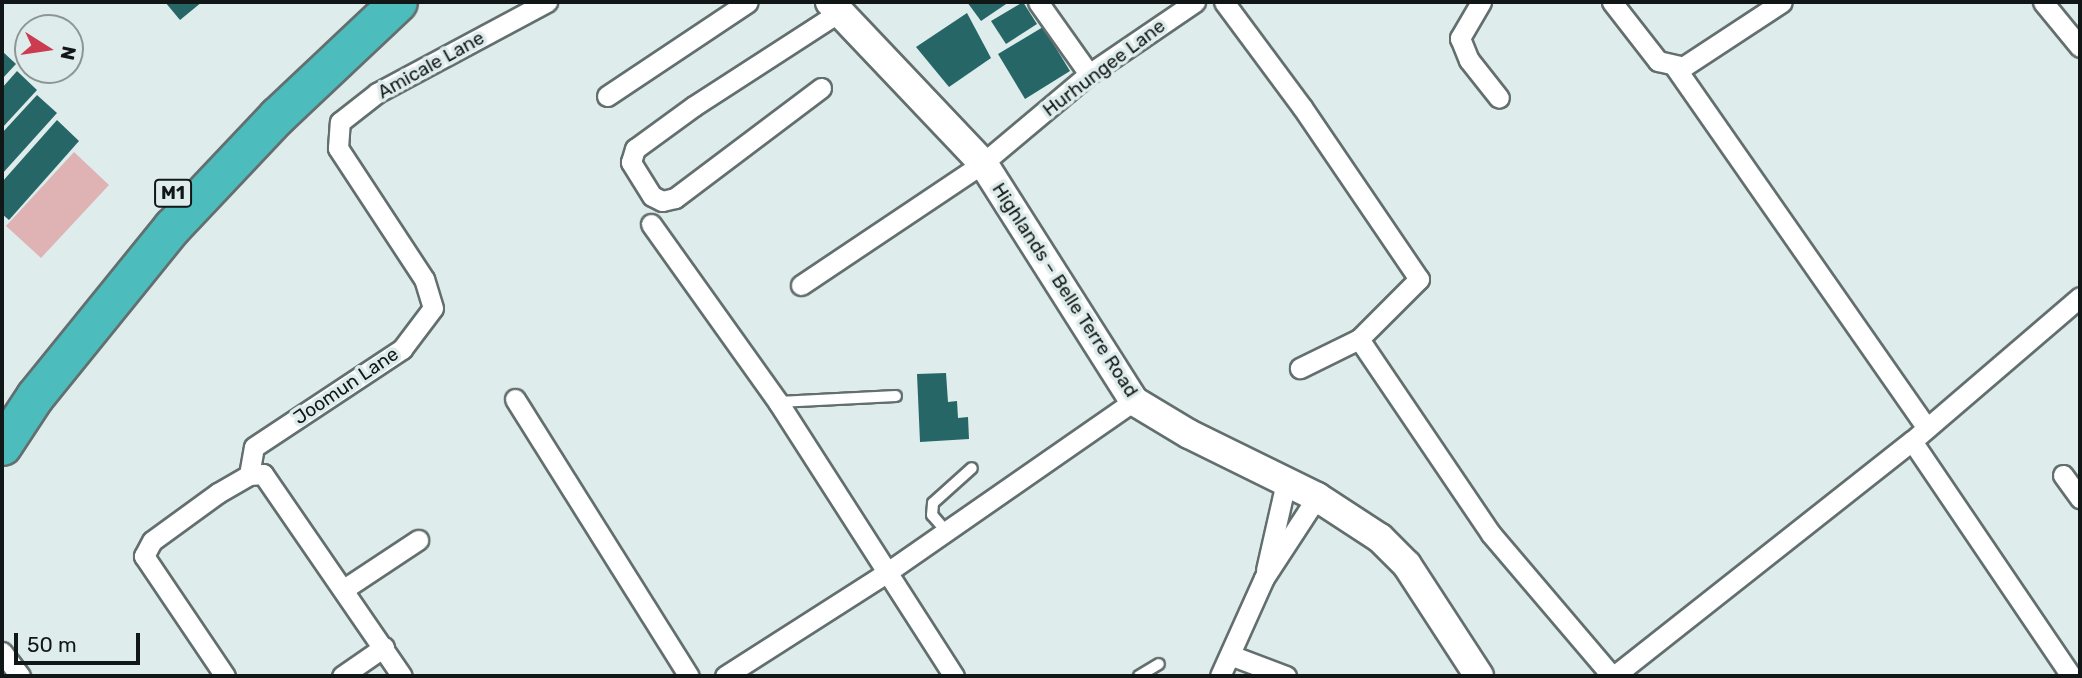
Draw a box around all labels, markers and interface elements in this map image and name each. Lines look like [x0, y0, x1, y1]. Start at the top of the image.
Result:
north arrow [14, 14, 84, 84]
street label: Hurhungee Lane [1038, 15, 1170, 121]
street label: Amicale Lane [374, 26, 488, 104]
text: N [55, 44, 81, 62]
road number: M1 [154, 178, 192, 208]
street label: Highlands – Belle Terre Road [987, 178, 1143, 402]
street label: Joomun Lane [289, 343, 403, 429]
scale bar [18, 618, 144, 662]
text: 50 m [27, 632, 77, 657]

